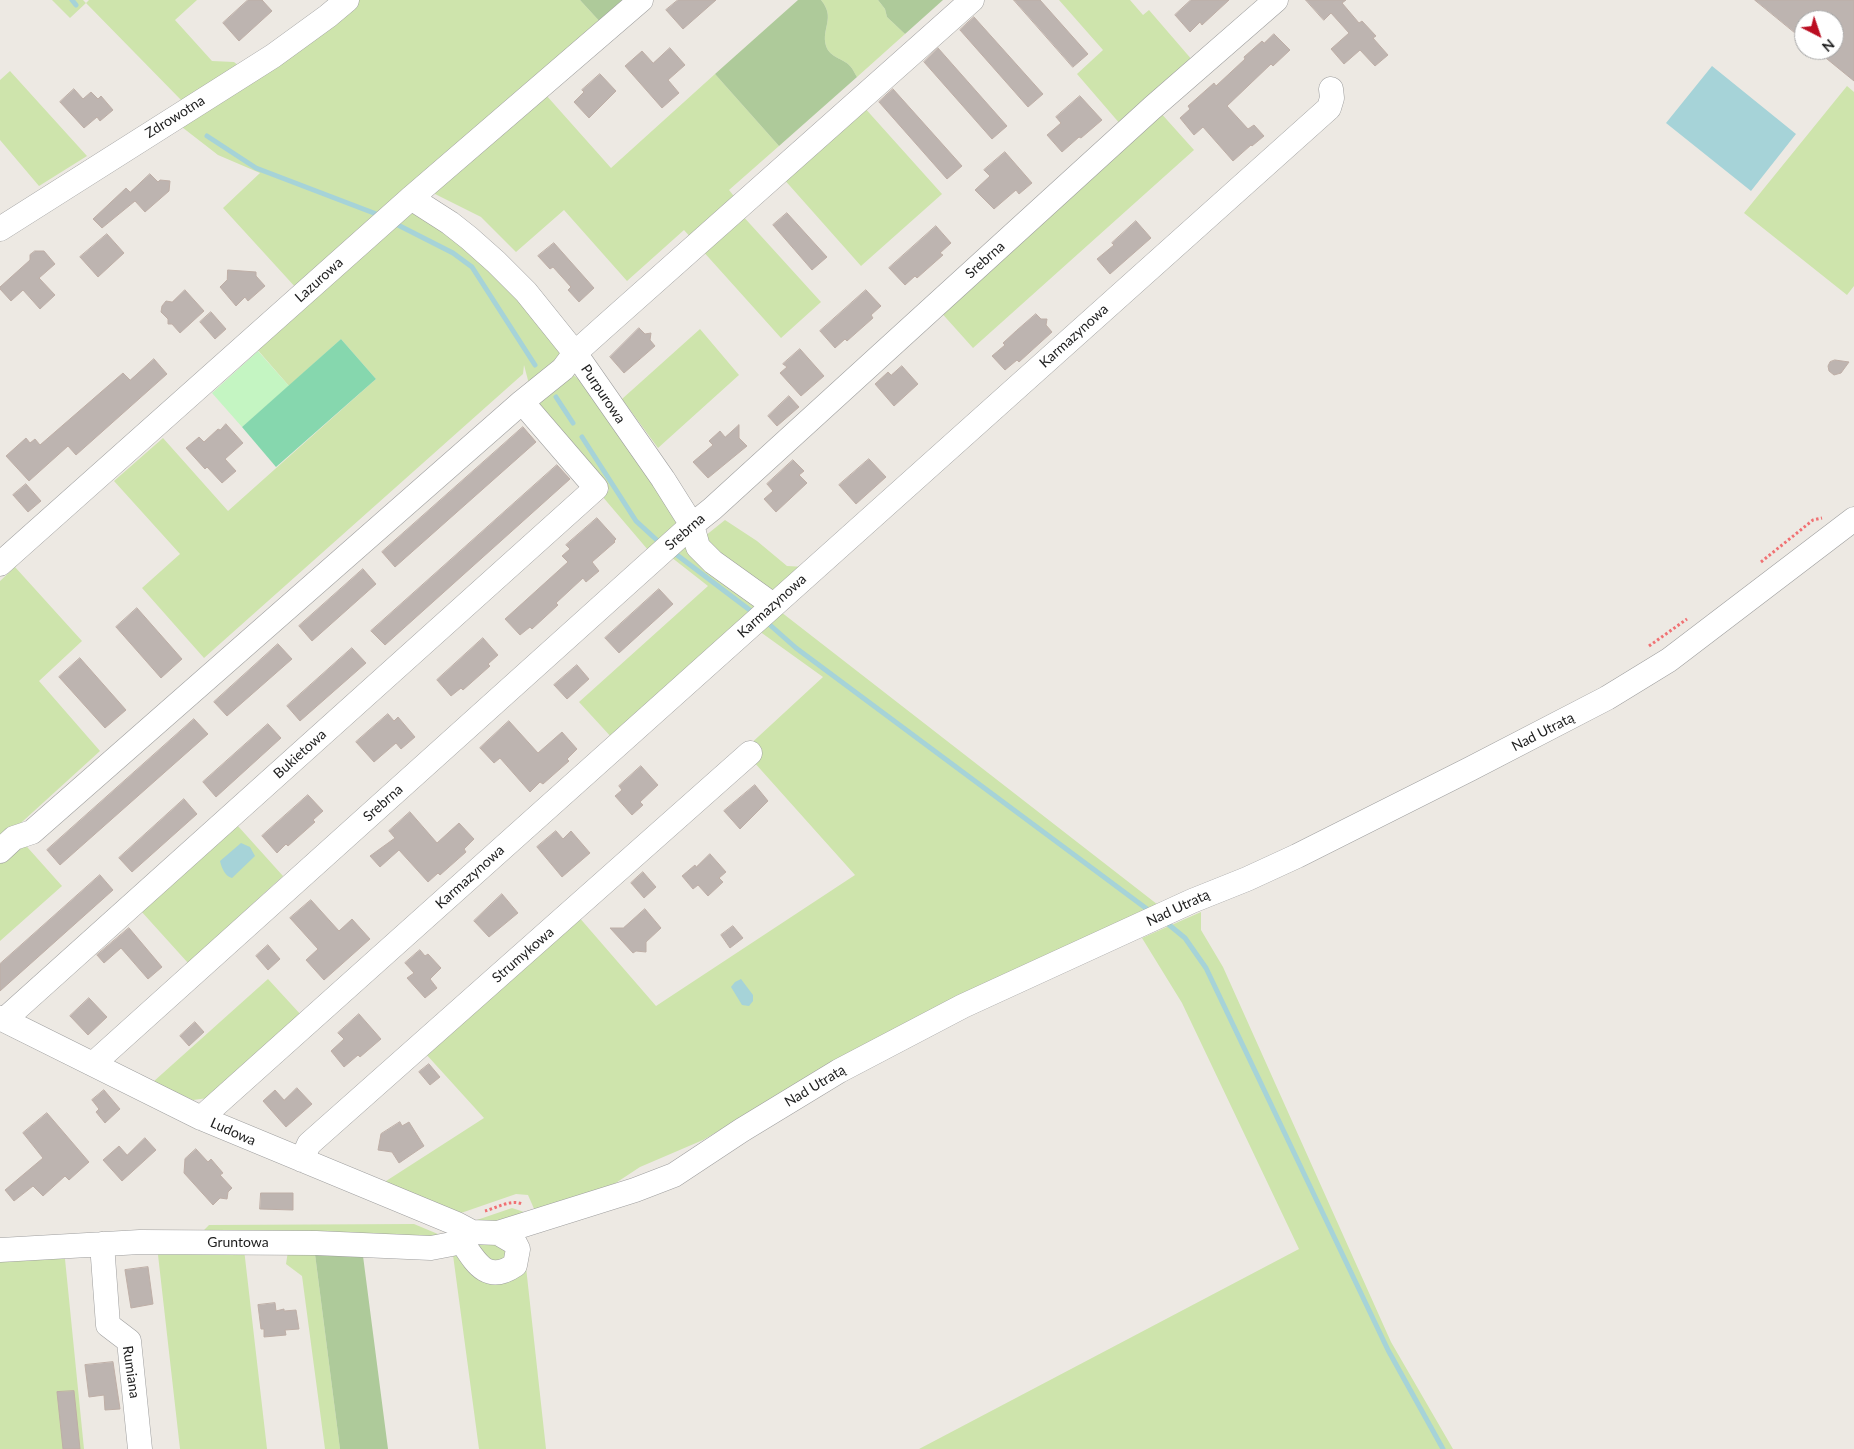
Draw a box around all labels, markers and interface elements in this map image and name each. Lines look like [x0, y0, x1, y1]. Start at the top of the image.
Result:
north arrow [1794, 10, 1844, 60]
text: N [1819, 36, 1838, 56]
street label: Zdrowotna [142, 92, 208, 142]
street label: Srebrna [962, 238, 1008, 282]
street label: Lazurowa [292, 254, 346, 306]
street label: Karmazynowa [1036, 301, 1112, 371]
street label: Purpurowa [577, 361, 629, 427]
street label: Srebrna [662, 510, 708, 554]
street label: Karmazynowa [734, 571, 810, 641]
street label: Nad Utratą [1509, 709, 1577, 755]
street label: Bukietowa [270, 726, 330, 782]
street label: Srebrna [360, 781, 406, 825]
street label: Karmazynowa [432, 842, 508, 912]
street label: Nad Utratą [1144, 886, 1212, 930]
street label: Strumykowa [489, 924, 557, 986]
street label: Nad Utratą [782, 1061, 848, 1111]
street label: Ludowa [208, 1115, 258, 1149]
street label: Gruntowa [207, 1234, 269, 1250]
street label: Rumiana [119, 1345, 143, 1399]

